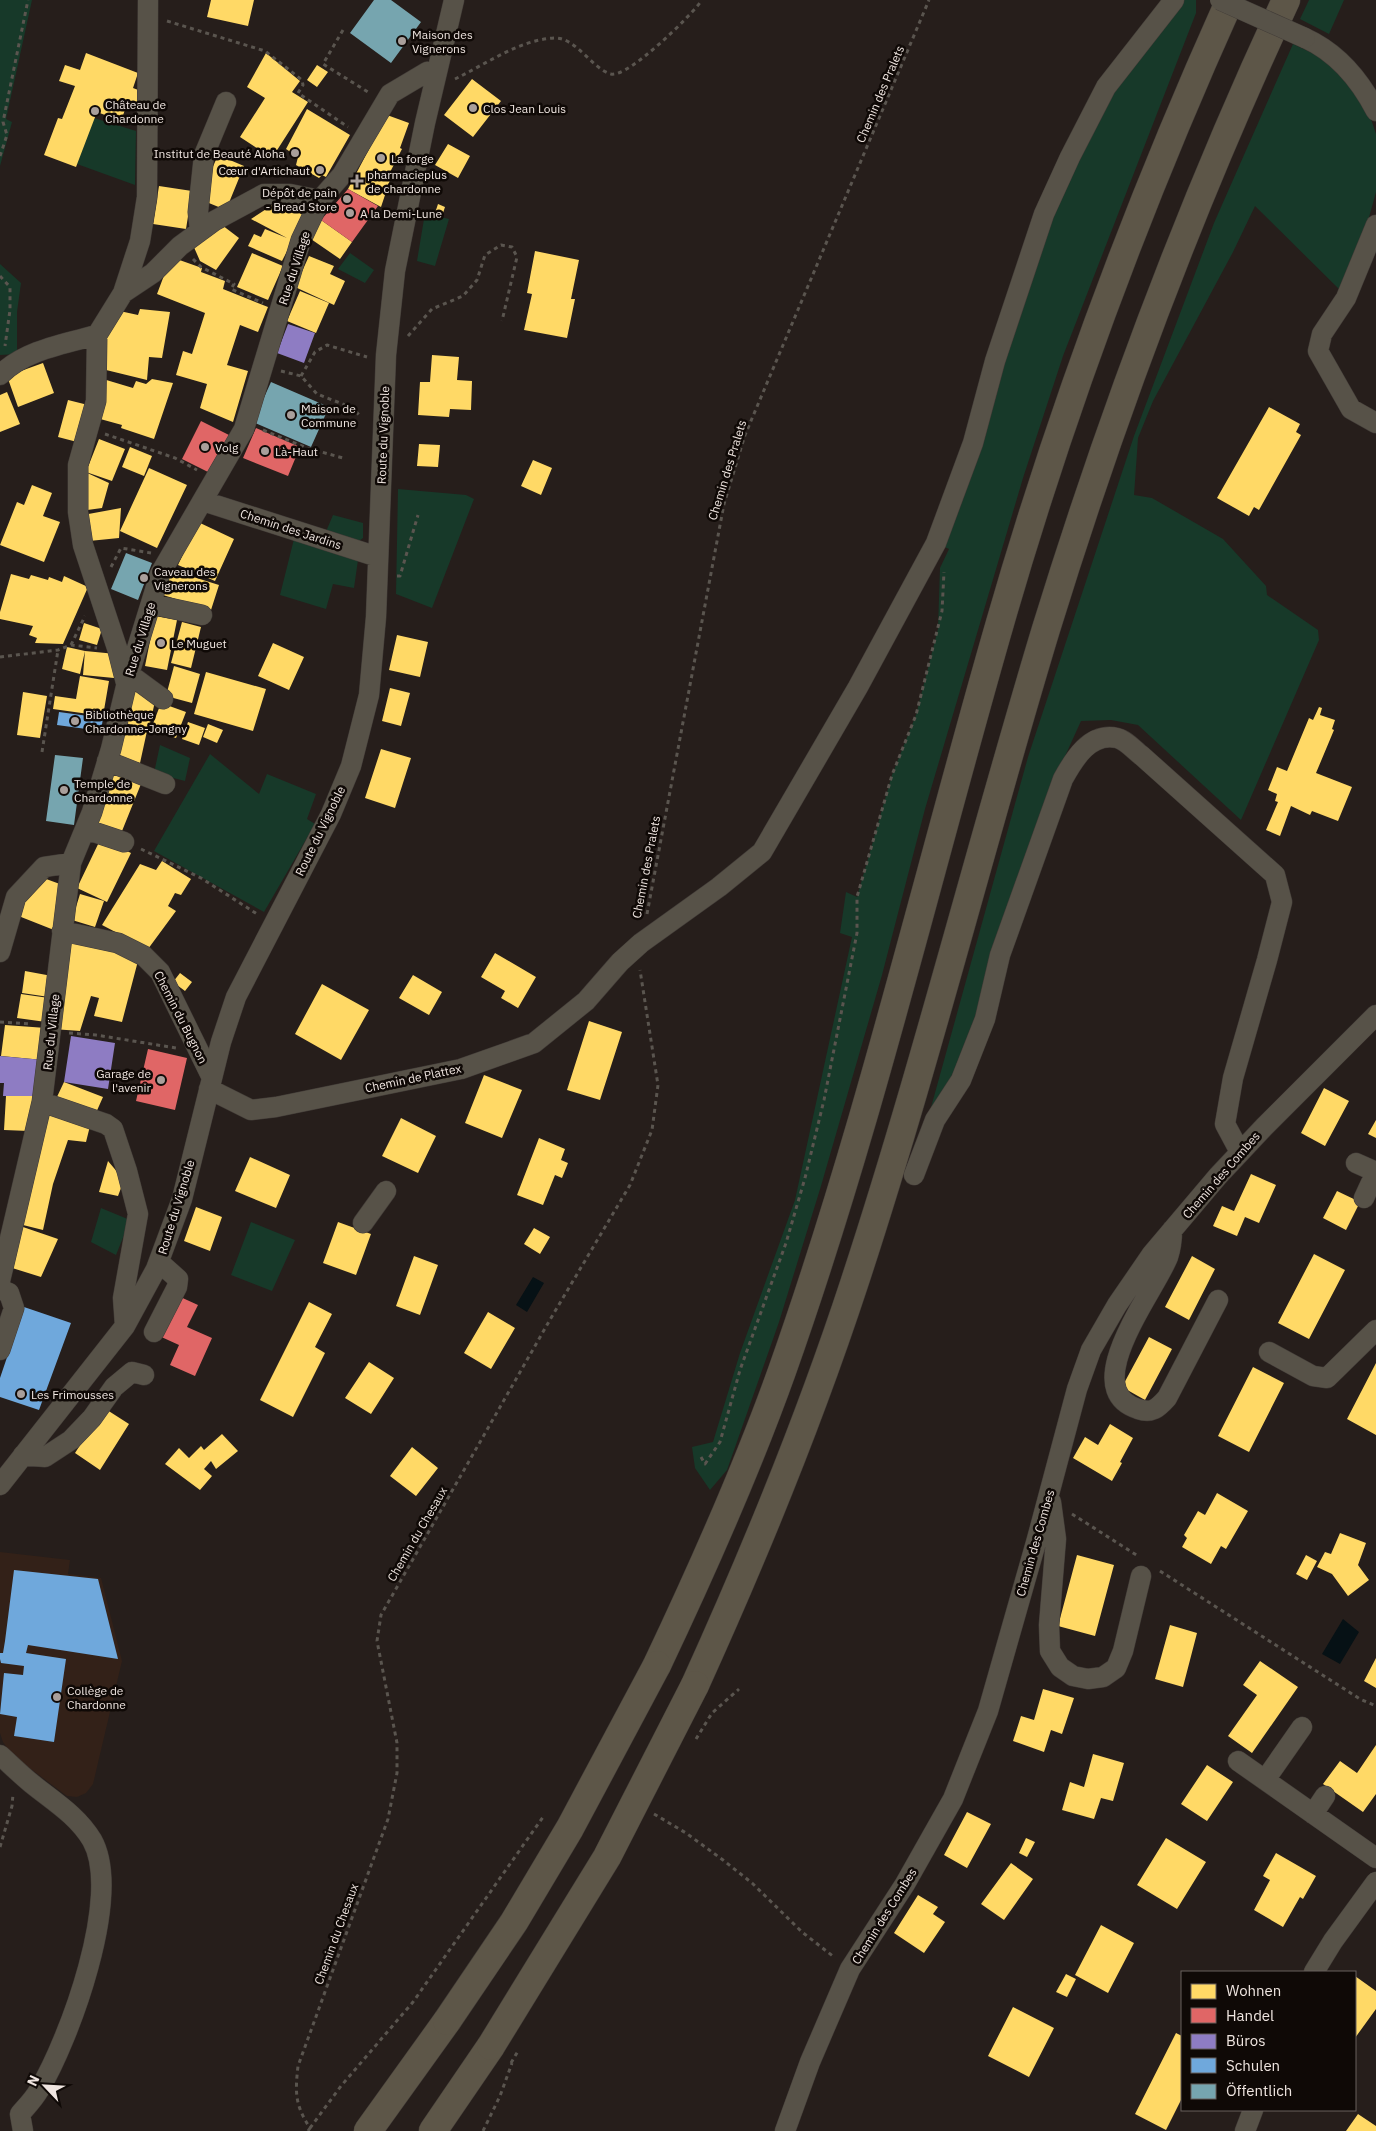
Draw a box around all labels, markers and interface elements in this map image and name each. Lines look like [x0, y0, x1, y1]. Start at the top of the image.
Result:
place label: Maison des Vignerons [412, 27, 473, 56]
marker: Maison des Vignerons [396, 35, 408, 47]
street label: Chemin des Pralets [853, 43, 907, 145]
place label: Château de Chardonne [105, 97, 166, 126]
place label: Clos Jean Louis [483, 101, 566, 116]
marker: Clos Jean Louis [467, 102, 479, 114]
marker: Château de Chardonne [89, 105, 101, 117]
place label: Institut de Beauté Aloha [154, 146, 286, 161]
marker: Institut de Beauté Aloha [289, 147, 301, 159]
place label: La forge [391, 151, 434, 166]
marker: La forge [375, 152, 387, 164]
place label: Cœur d'Artichaut [218, 163, 310, 178]
marker: Cœur d'Artichaut [314, 164, 326, 176]
place label: pharmacieplus de chardonne [367, 167, 447, 196]
marker: pharmacieplus de chardonne [351, 175, 363, 187]
place label: Dépôt de pain - Bread Store [262, 185, 337, 214]
marker: Dépôt de pain - Bread Store [341, 193, 353, 205]
place label: A la Demi-Lune [360, 206, 442, 221]
marker: A la Demi-Lune [344, 207, 356, 219]
street label: Rue du Village [275, 229, 313, 307]
street label: Route du Vignoble [374, 385, 392, 484]
place label: Maison de Commune [301, 401, 357, 430]
marker: Maison de Commune [285, 409, 297, 421]
street label: Chemin des Pralets [705, 418, 749, 522]
place label: Volg [215, 440, 239, 455]
marker: Volg [199, 441, 211, 453]
place label: Là-Haut [275, 444, 318, 459]
marker: Là-Haut [259, 445, 271, 457]
street label: Chemin des Jardins [238, 506, 344, 553]
place label: Caveau des Vignerons [154, 564, 216, 593]
marker: Caveau des Vignerons [138, 572, 150, 584]
street label: Rue du Village [122, 600, 158, 678]
place label: Le Muguet [171, 636, 227, 651]
marker: Le Muguet [155, 637, 167, 649]
place label: Bibliothèque Chardonne-Jongny [85, 707, 187, 736]
marker: Bibliothèque Chardonne-Jongny [69, 715, 81, 727]
place label: Temple de Chardonne [74, 776, 133, 805]
street label: Route du Vignoble [292, 783, 348, 878]
marker: Temple de Chardonne [58, 784, 70, 796]
street label: Chemin des Pralets [629, 814, 663, 919]
street label: Chemin du Bugnon [151, 968, 211, 1066]
street label: Rue du Village [40, 993, 63, 1071]
street label: Chemin de Plattex [363, 1060, 463, 1096]
place label: Garage de l'avenir [96, 1066, 152, 1095]
marker: Garage de l'avenir [155, 1074, 167, 1086]
street label: Chemin des Combes [1179, 1128, 1263, 1222]
street label: Route du Vignoble [154, 1157, 198, 1256]
place label: Les Frimousses [31, 1387, 114, 1402]
marker: Les Frimousses [15, 1388, 27, 1400]
street label: Chemin du Chesaux [384, 1484, 450, 1584]
street label: Chemin des Combes [1013, 1488, 1057, 1598]
place label: Collège de Chardonne [67, 1683, 126, 1712]
marker: Collège de Chardonne [51, 1691, 63, 1703]
street label: Chemin des Combes [848, 1865, 920, 1967]
street label: Chemin du Chesaux [311, 1881, 361, 1987]
legend [1181, 1971, 1356, 2111]
text: Wohnen [1226, 1981, 1281, 2000]
text: Handel [1226, 2006, 1274, 2025]
text: Büros [1226, 2031, 1265, 2050]
text: Schulen [1226, 2056, 1280, 2075]
north arrow [20, 2061, 70, 2111]
text: N [23, 2072, 44, 2089]
text: Öffentlich [1226, 2081, 1292, 2100]

